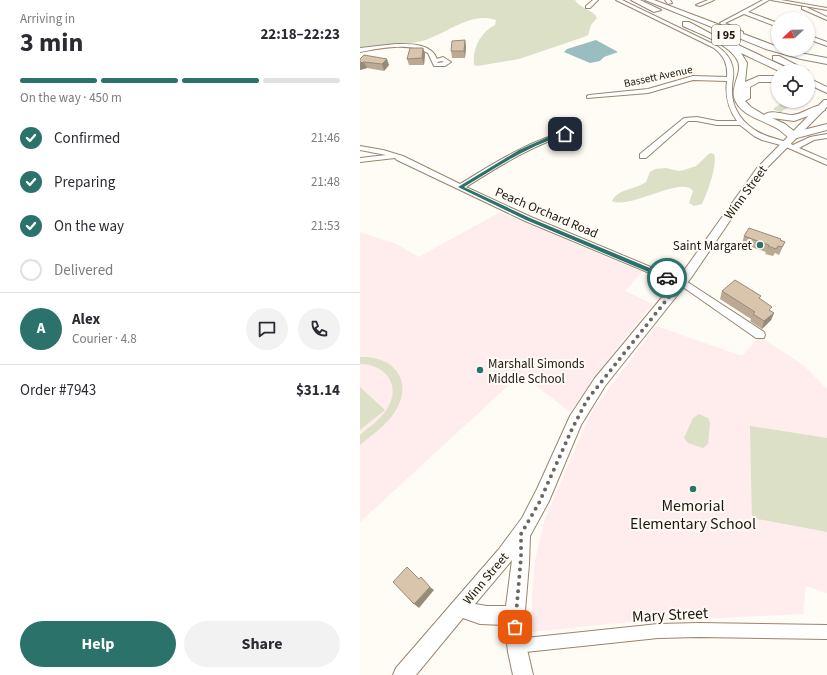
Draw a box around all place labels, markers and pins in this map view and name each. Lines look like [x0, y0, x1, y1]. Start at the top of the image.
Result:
pin [548, 117, 582, 151]
place label: Saint Margaret [673, 237, 753, 255]
marker: Saint Margaret [755, 240, 765, 250]
place label: Marshall Simonds Middle School [488, 355, 585, 388]
marker: Marshall Simonds Middle School [475, 365, 485, 375]
marker: Memorial Elementary School [688, 484, 698, 494]
place label: Memorial Elementary School [630, 495, 756, 535]
pin [498, 610, 532, 644]

